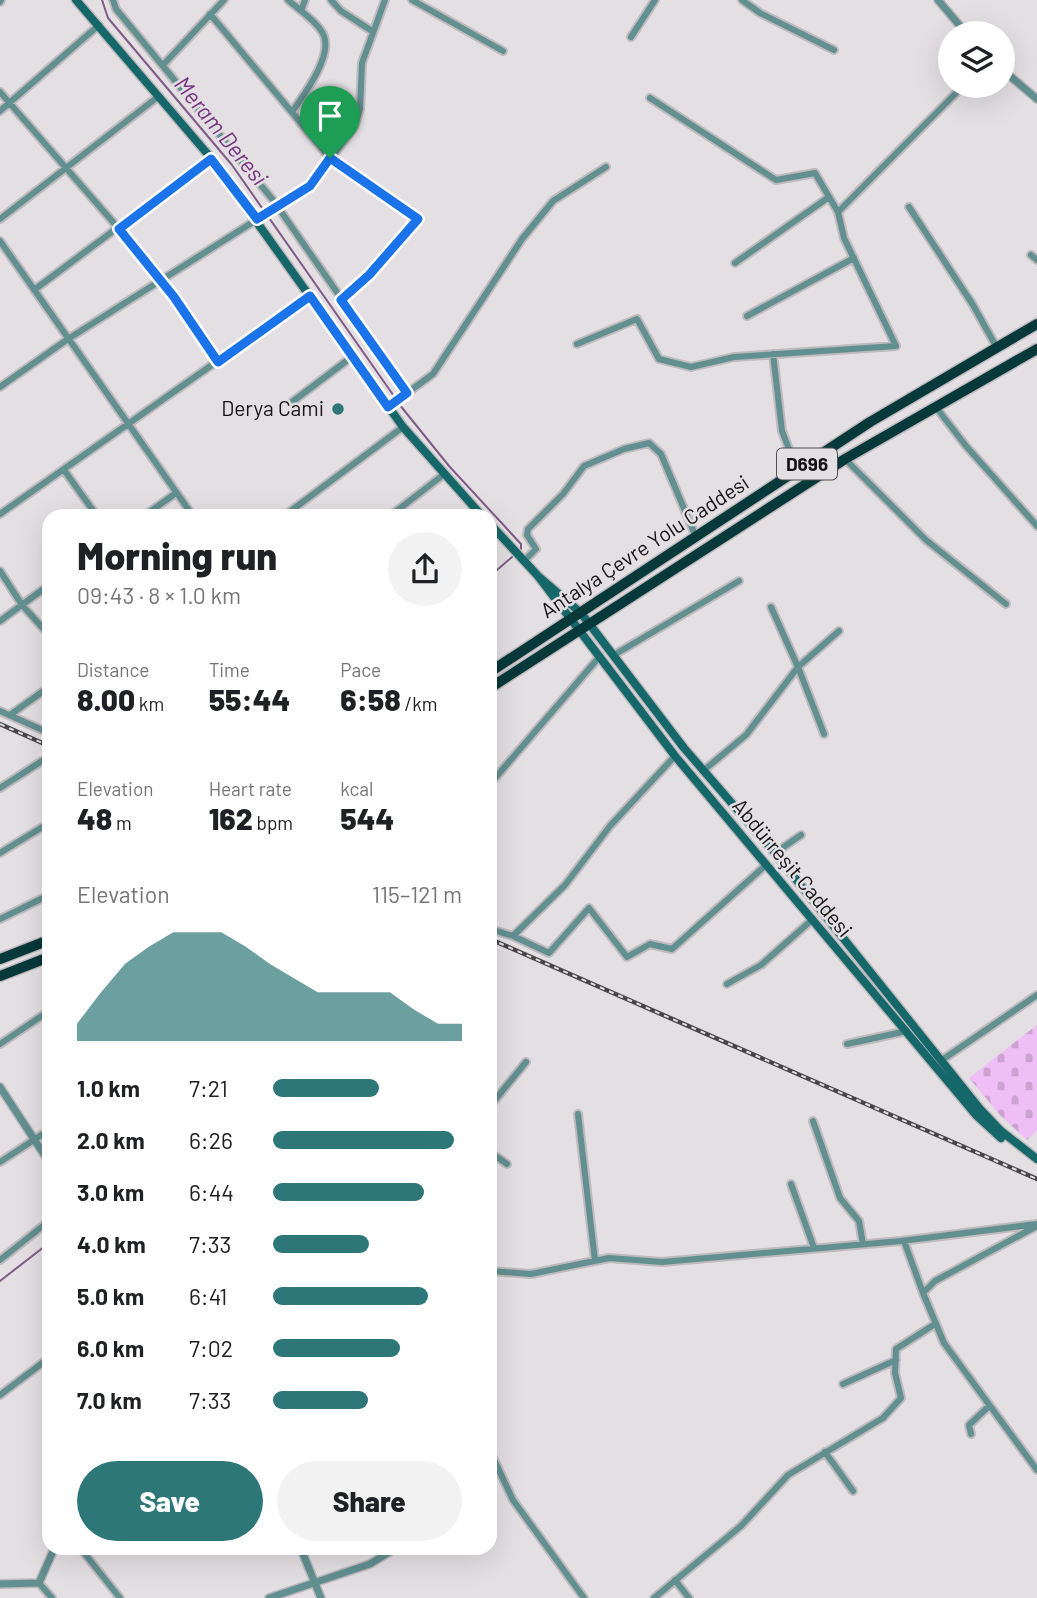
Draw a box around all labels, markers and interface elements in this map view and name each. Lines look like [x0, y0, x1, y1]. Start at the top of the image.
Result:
map controls [938, 21, 1015, 98]
button: layers [938, 21, 1015, 98]
water label: Meram Deresi [169, 70, 275, 191]
pin [300, 86, 360, 158]
icon: arrive [311, 97, 349, 135]
place label: Derya Cami [221, 395, 324, 420]
marker: Derya Cami [330, 401, 346, 417]
road number: D696 [777, 449, 837, 480]
street label: Antalya Çevre Yolu Caddesi [535, 469, 753, 622]
text: Morning run [77, 532, 277, 578]
button: share [388, 532, 462, 606]
text: 09:43 · 8 × 1.0 km [77, 581, 241, 609]
text: Distance [77, 658, 149, 681]
text: Time [209, 658, 250, 681]
text: Pace [340, 658, 381, 681]
text: 8.00 [77, 681, 135, 717]
text: 55:44 [209, 681, 290, 717]
text: 6:58 [340, 681, 401, 717]
text: km [135, 692, 164, 715]
text: /km [401, 692, 437, 715]
text: Elevation [77, 777, 154, 800]
text: Heart rate [209, 777, 292, 800]
text: kcal [340, 777, 373, 800]
street label: Abdürreşit Caddesi [728, 793, 858, 941]
text: 48 [77, 800, 112, 836]
text: 162 [209, 800, 253, 836]
text: 544 [340, 800, 394, 836]
text: m [112, 811, 132, 834]
text: bpm [253, 811, 293, 834]
text: Elevation [77, 880, 170, 908]
text: 115–121 m [372, 880, 462, 908]
text: 1.0 km [77, 1074, 140, 1102]
text: 7:21 [189, 1074, 228, 1102]
text: 2.0 km [77, 1126, 145, 1154]
text: 6:26 [189, 1126, 233, 1154]
text: 3.0 km [77, 1178, 144, 1206]
text: 6:44 [189, 1178, 234, 1206]
text: 4.0 km [77, 1230, 146, 1258]
text: 7:33 [189, 1230, 231, 1258]
text: 5.0 km [77, 1282, 144, 1310]
text: 6:41 [189, 1282, 227, 1310]
text: 6.0 km [77, 1334, 144, 1362]
text: 7:02 [189, 1334, 233, 1362]
text: 7.0 km [77, 1386, 142, 1414]
text: 7:33 [189, 1386, 231, 1414]
button: Save [77, 1461, 263, 1541]
button: Share [277, 1461, 462, 1541]

